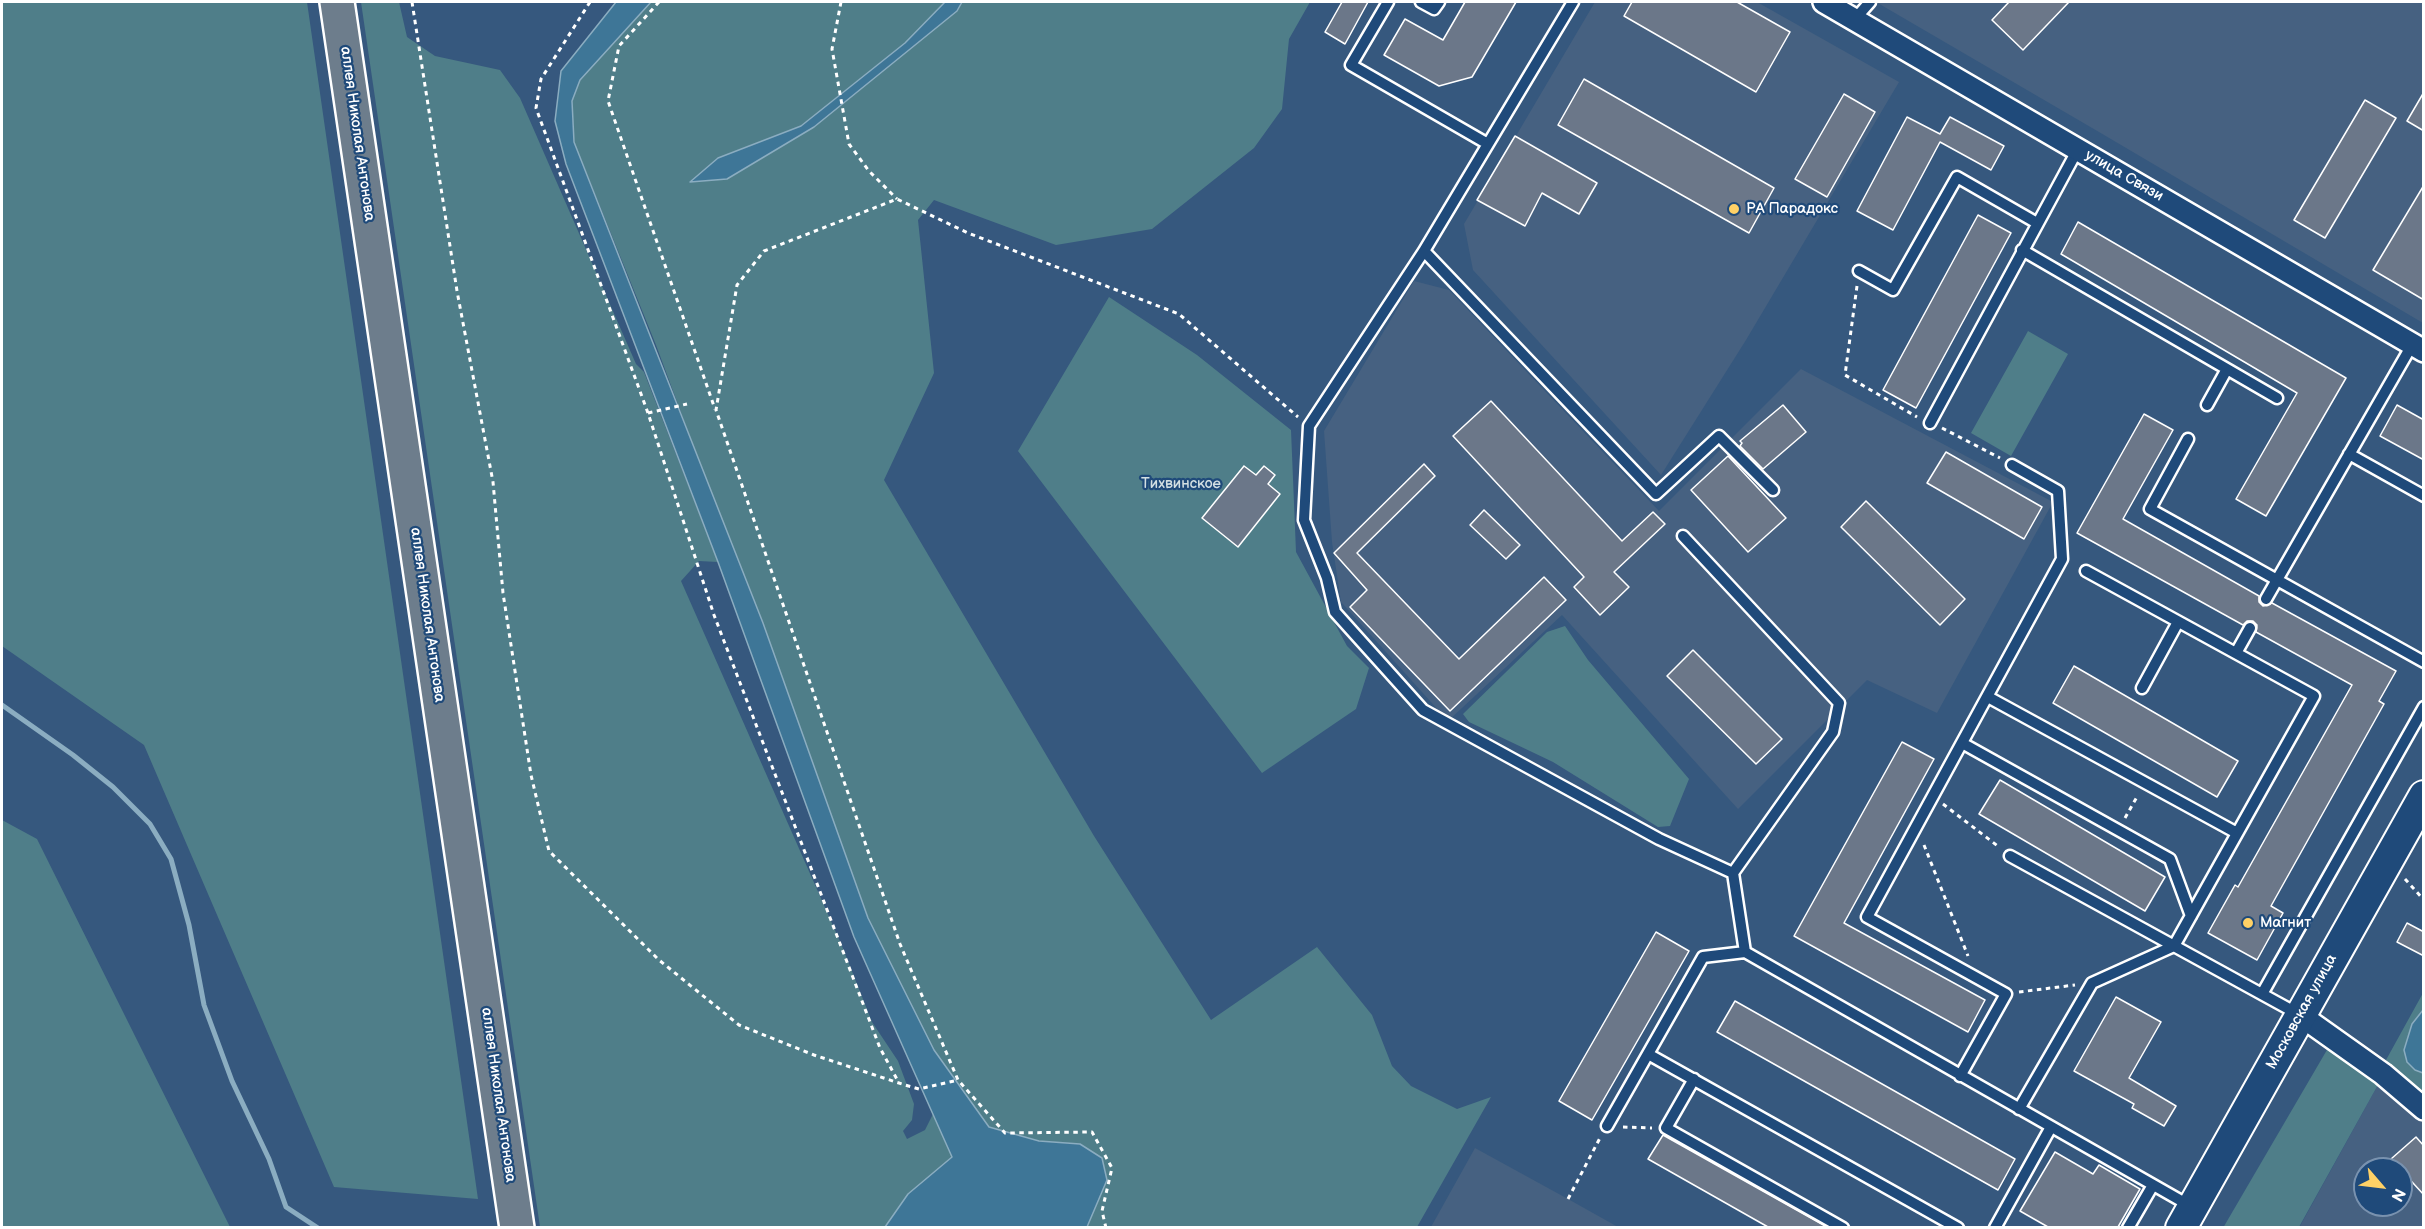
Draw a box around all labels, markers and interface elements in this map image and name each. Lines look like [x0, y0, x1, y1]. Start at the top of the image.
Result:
street label: аллея Николая Антонова [336, 45, 378, 223]
street label: улица Связи [2082, 146, 2166, 206]
place label: РА Парадокс [1746, 200, 1838, 218]
marker: РА Парадокс [1727, 202, 1741, 216]
park label: Тихвинское [1141, 475, 1221, 493]
street label: аллея Николая Антонова [406, 526, 448, 704]
place label: Магнит [2260, 914, 2311, 932]
marker: Магнит [2241, 916, 2255, 930]
street label: Московская улица [2263, 951, 2341, 1073]
street label: аллея Николая Антонова [477, 1006, 519, 1184]
north arrow [2353, 1157, 2413, 1217]
text: N [2386, 1185, 2409, 1205]

